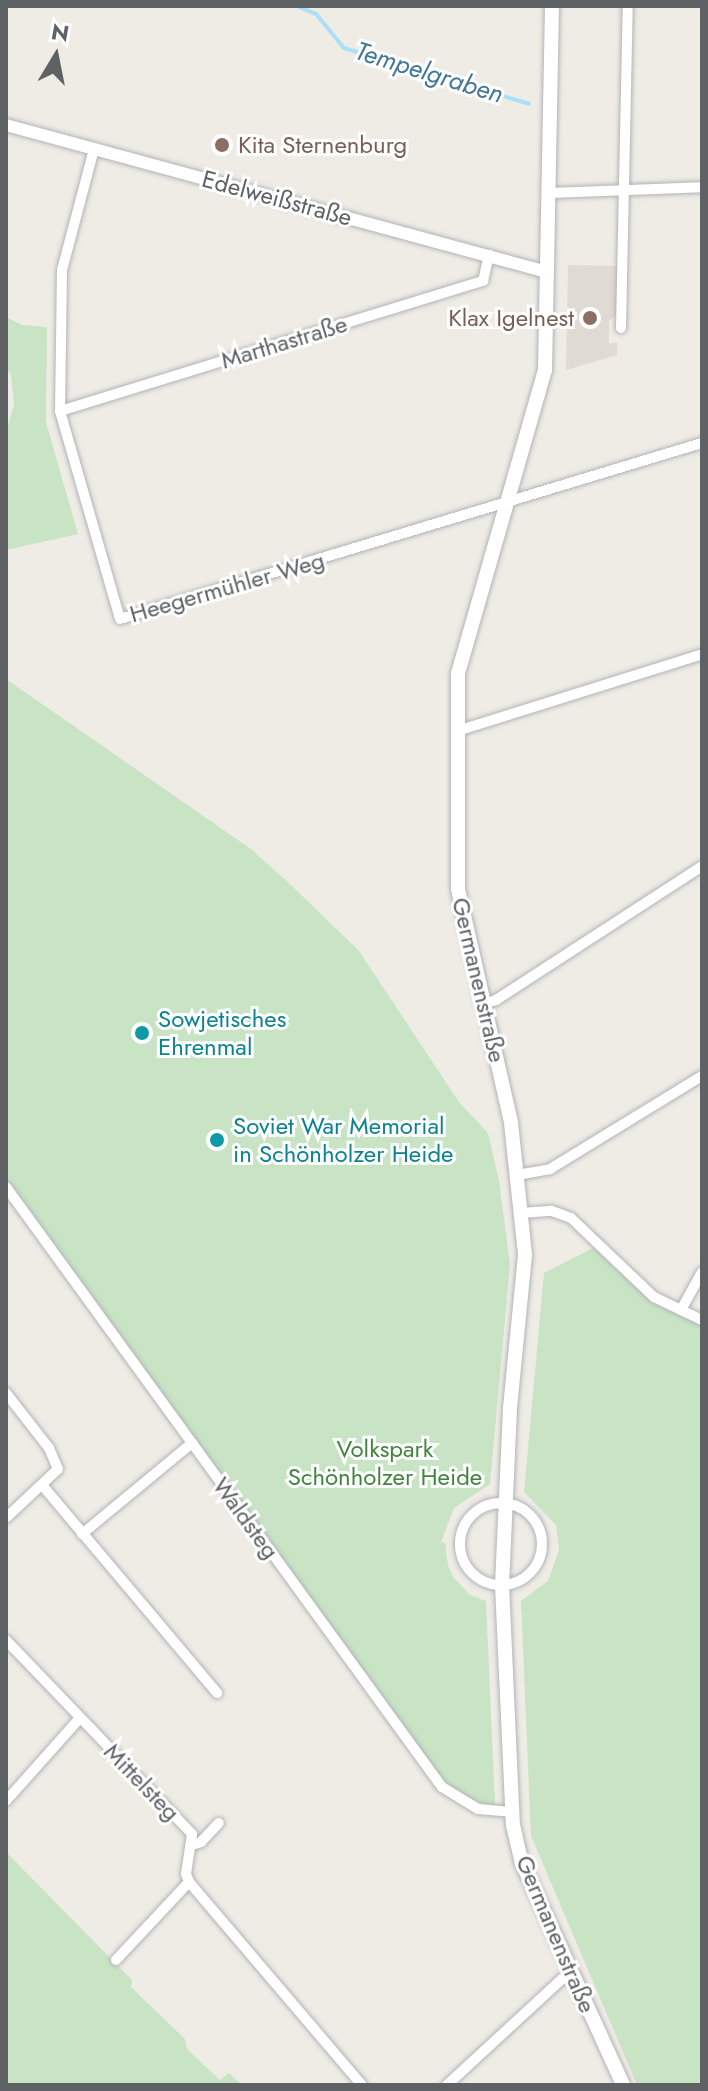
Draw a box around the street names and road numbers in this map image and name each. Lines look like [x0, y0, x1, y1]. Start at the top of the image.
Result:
street label: Edelweißstraße [199, 164, 355, 232]
street label: Marthastraße [218, 309, 350, 375]
street label: Heegermühler Weg [126, 545, 328, 629]
street label: Germanenstraße [446, 895, 512, 1065]
street label: Waldsteg [207, 1472, 285, 1564]
street label: Mittelsteg [98, 1737, 186, 1827]
street label: Germanenstraße [510, 1851, 602, 2017]

